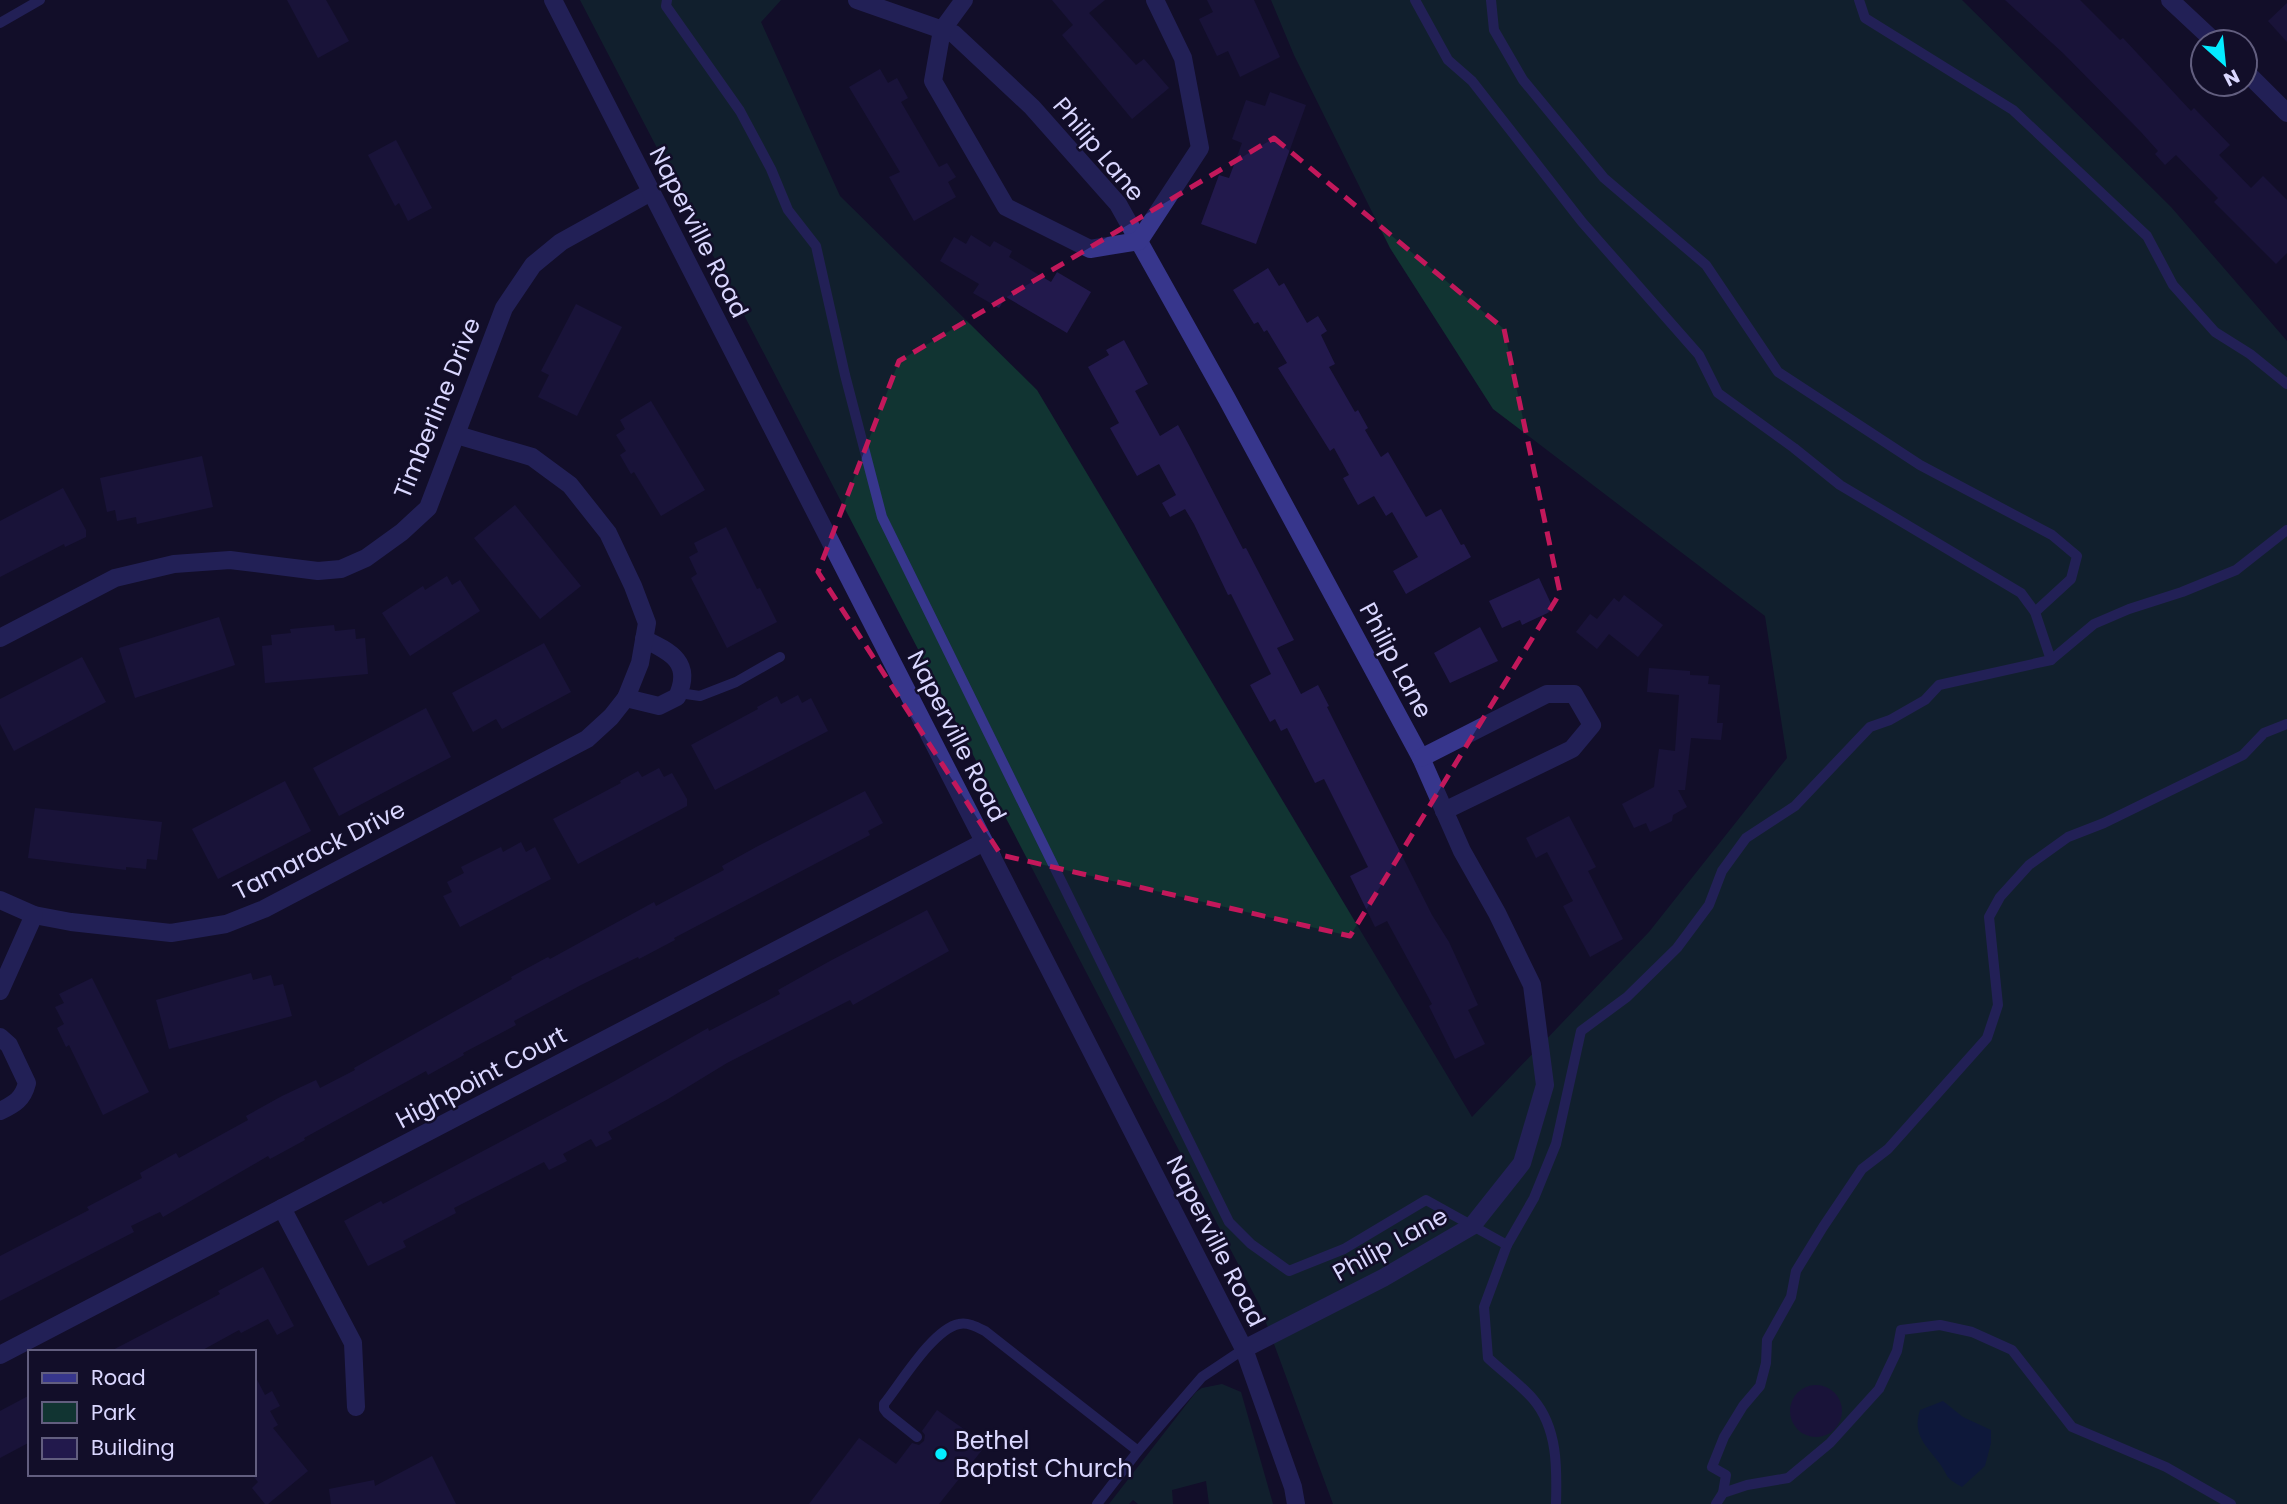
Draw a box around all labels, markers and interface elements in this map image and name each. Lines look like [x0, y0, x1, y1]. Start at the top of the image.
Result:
north arrow [2189, 28, 2259, 98]
text: N [2219, 62, 2244, 93]
street label: Philip Lane [1046, 90, 1152, 208]
street label: Naperville Road [642, 141, 756, 323]
street label: Timberline Drive [386, 313, 488, 503]
street label: Philip Lane [1352, 596, 1440, 724]
street label: Naperville Road [900, 645, 1014, 827]
street label: Tamarack Drive [227, 792, 411, 908]
street label: Highpoint Court [390, 1018, 572, 1136]
street label: Naperville Road [1159, 1150, 1273, 1332]
street label: Philip Lane [1327, 1199, 1453, 1289]
legend [28, 1350, 256, 1476]
text: Road [91, 1363, 146, 1392]
text: Park [91, 1398, 136, 1427]
place label: Bethel Baptist Church [955, 1424, 1133, 1485]
text: Building [91, 1433, 175, 1462]
marker: Bethel Baptist Church [933, 1446, 949, 1462]

